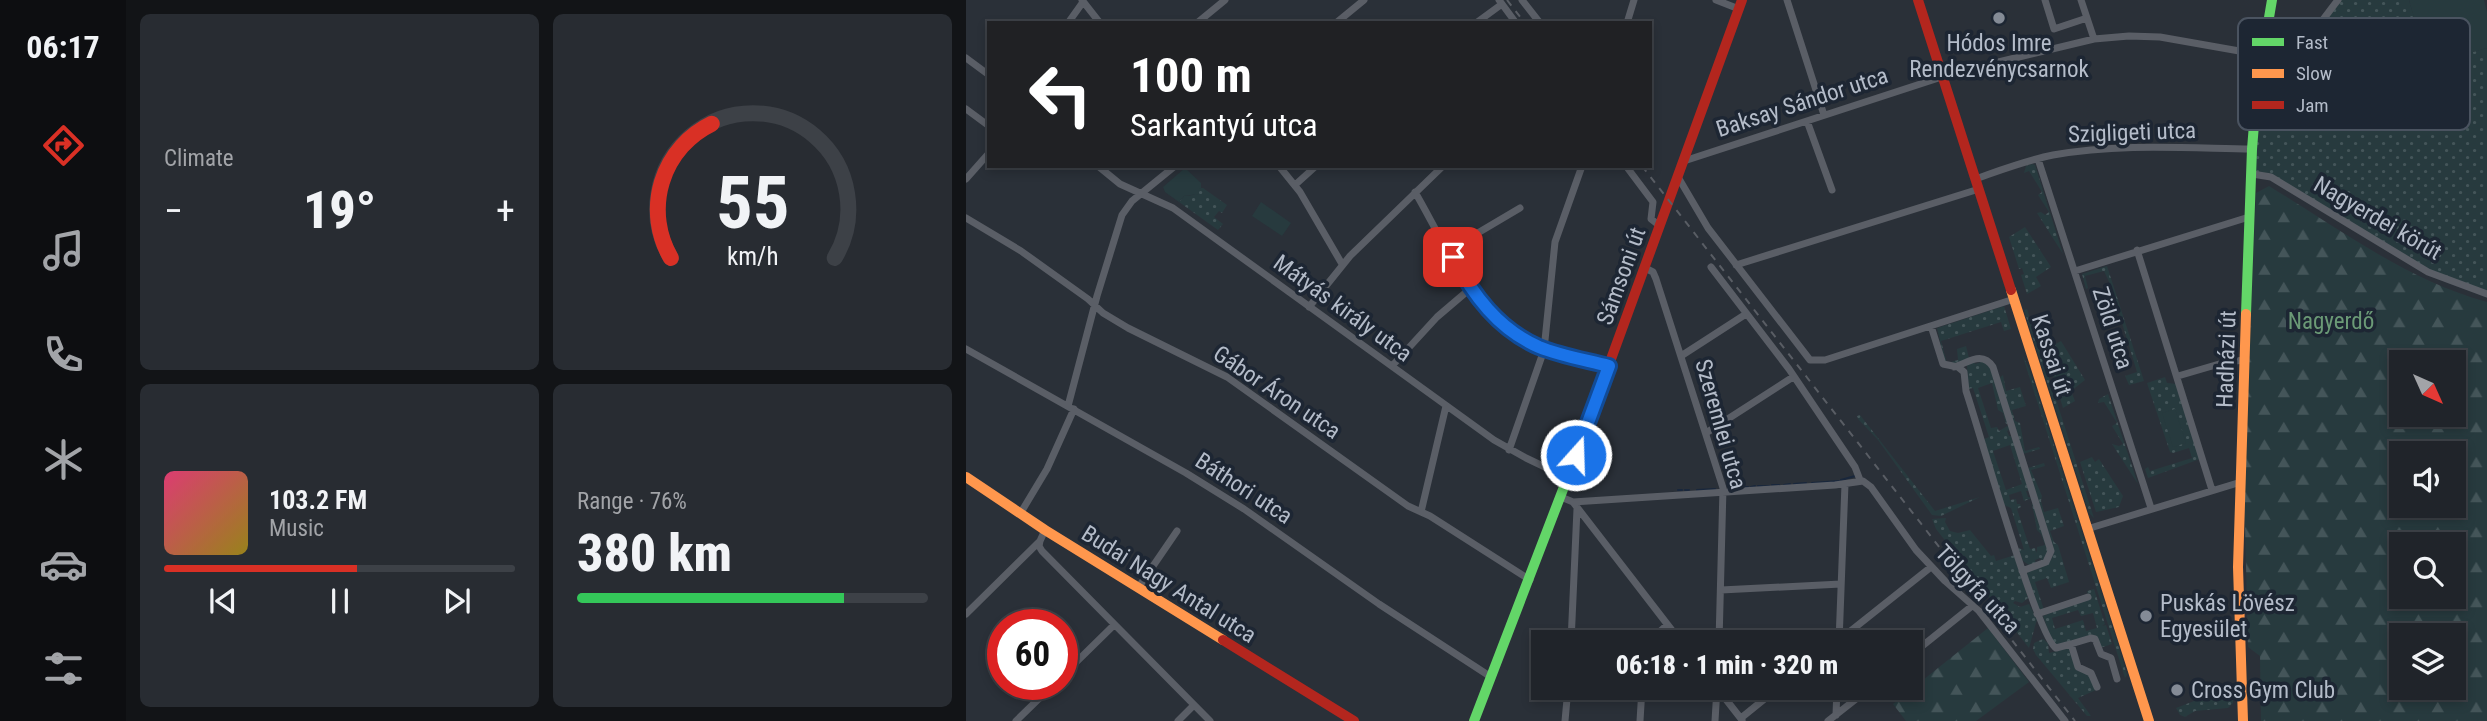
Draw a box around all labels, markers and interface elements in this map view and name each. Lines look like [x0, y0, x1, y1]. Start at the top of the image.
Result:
marker: Hódos Imre Rendezvénycsarnok [1991, 10, 2007, 26]
legend [2238, 18, 2470, 130]
text: 06:17 [26, 28, 100, 66]
place label: Hódos Imre Rendezvénycsarnok [1909, 30, 2089, 83]
text: Fast [2296, 31, 2328, 54]
text: 100 m [1130, 47, 1252, 104]
icon: left [1015, 49, 1106, 140]
street label: Baksay Sándor utca [1713, 62, 1891, 143]
text: Slow [2296, 62, 2332, 85]
text: Jam [2296, 94, 2329, 117]
text: Sarkantyú utca [1130, 106, 1318, 144]
street label: Szigligeti utca [2067, 117, 2197, 148]
icon: directions [39, 121, 88, 170]
text: Climate [164, 145, 234, 172]
text: 55 [716, 160, 789, 246]
street label: Nagyerdei körút [2309, 171, 2447, 266]
text: 19° [303, 180, 376, 241]
text: − [164, 189, 183, 233]
text: + [496, 189, 515, 233]
street label: Sámsoni út [1591, 224, 1652, 329]
icon: music [39, 226, 88, 275]
pin [1423, 227, 1483, 287]
icon: arrive [1434, 238, 1472, 276]
text: km/h [727, 242, 778, 271]
street label: Mátyás király utca [1268, 249, 1417, 368]
street label: Zöld utca [2087, 284, 2138, 373]
park label: Nagyerdő [2288, 308, 2374, 335]
street label: Hadházi út [2211, 310, 2242, 408]
street label: Kassai út [2026, 311, 2077, 399]
icon: phone [39, 330, 88, 379]
street label: Gábor Áron utca [1208, 339, 1346, 445]
north arrow [2389, 350, 2466, 427]
map controls [2389, 350, 2466, 700]
street label: Szeremlei utca [1689, 356, 1752, 492]
position arrow [1539, 418, 1613, 492]
icon: climate [39, 435, 88, 484]
button: sound [2389, 441, 2466, 518]
street label: Báthori utca [1190, 447, 1297, 530]
text: 103.2 FM [269, 485, 367, 515]
text: Range · 76% [577, 488, 687, 515]
text: Music [269, 515, 324, 542]
street label: Budai Nagy Antal utca [1077, 520, 1261, 649]
text: 380 km [577, 523, 732, 584]
button: search [2389, 532, 2466, 609]
street label: Tölgyfa utca [1930, 539, 2026, 639]
icon: car [39, 540, 88, 589]
icon: previous [204, 582, 242, 620]
icon: pause [321, 582, 359, 620]
icon: next [438, 582, 476, 620]
place label: Puskás Lövész Egyesület [2160, 590, 2295, 643]
marker: Puskás Lövész Egyesület [2138, 608, 2154, 624]
speed limit sign: 60 [987, 609, 1078, 700]
button: layers [2389, 623, 2466, 700]
icon: filters [39, 644, 88, 693]
text: 06:18 · 1 min · 320 m [1616, 650, 1838, 680]
place label: Cross Gym Club [2191, 677, 2335, 704]
marker: Cross Gym Club [2169, 682, 2185, 698]

